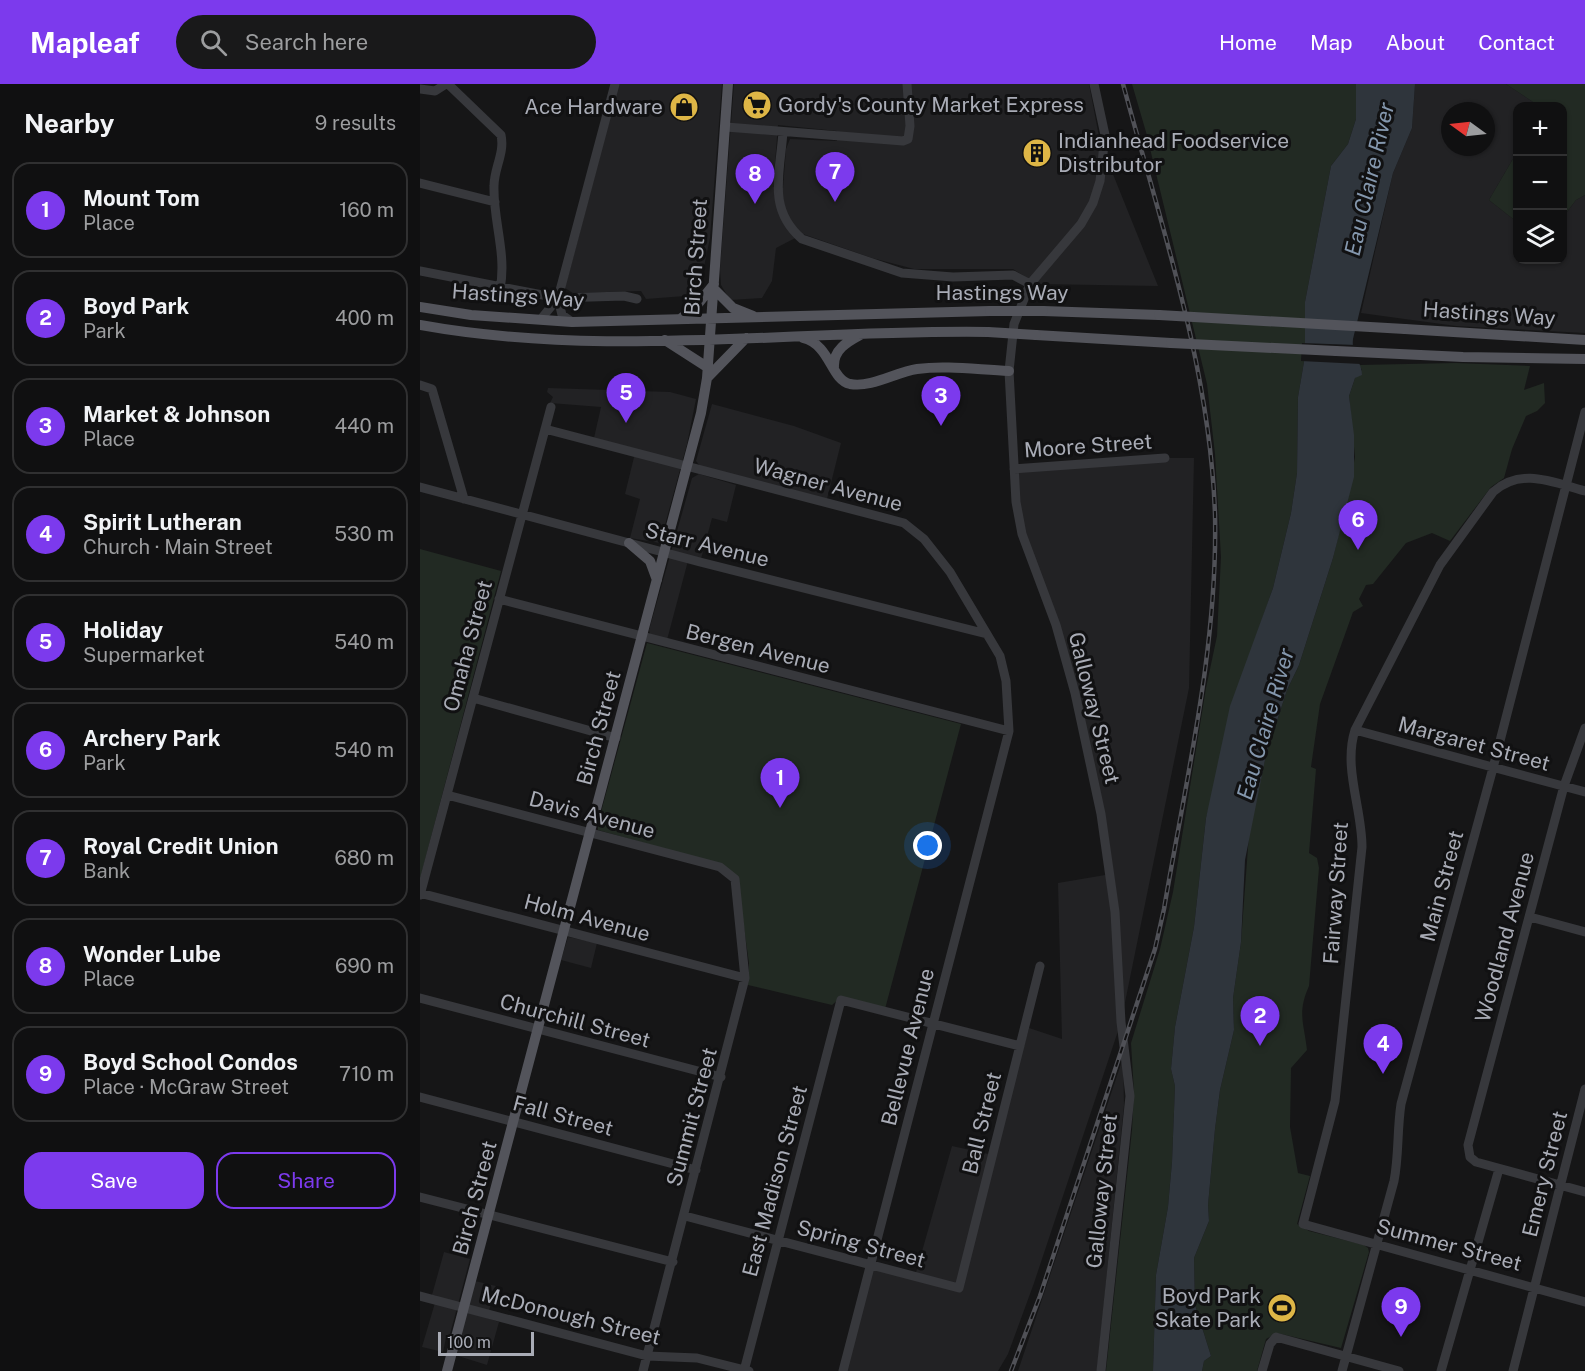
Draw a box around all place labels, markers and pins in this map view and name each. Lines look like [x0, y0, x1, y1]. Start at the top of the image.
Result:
supermarket icon: Gordy's County Market Express [741, 89, 773, 121]
shop icon: Ace Hardware [668, 91, 700, 123]
place label: Gordy's County Market Express [778, 92, 1084, 117]
place label: Ace Hardware [524, 94, 663, 119]
place label: Indianhead Foodservice Distributor [1058, 128, 1289, 177]
building icon: Indianhead Foodservice Distributor [1021, 137, 1053, 169]
pin: 7 [816, 152, 854, 202]
pin: 8 [736, 154, 774, 204]
pin: 5 [606, 374, 646, 423]
pin: 3 [922, 376, 960, 426]
pin: 6 [1338, 500, 1378, 550]
pin: 1 [760, 758, 800, 808]
pin: 2 [1240, 996, 1280, 1046]
pin: 4 [1364, 1024, 1402, 1074]
place label: Boyd Park Skate Park [1155, 1283, 1261, 1332]
pin: 9 [1382, 1288, 1420, 1337]
sports icon: Boyd Park Skate Park [1266, 1292, 1298, 1324]

